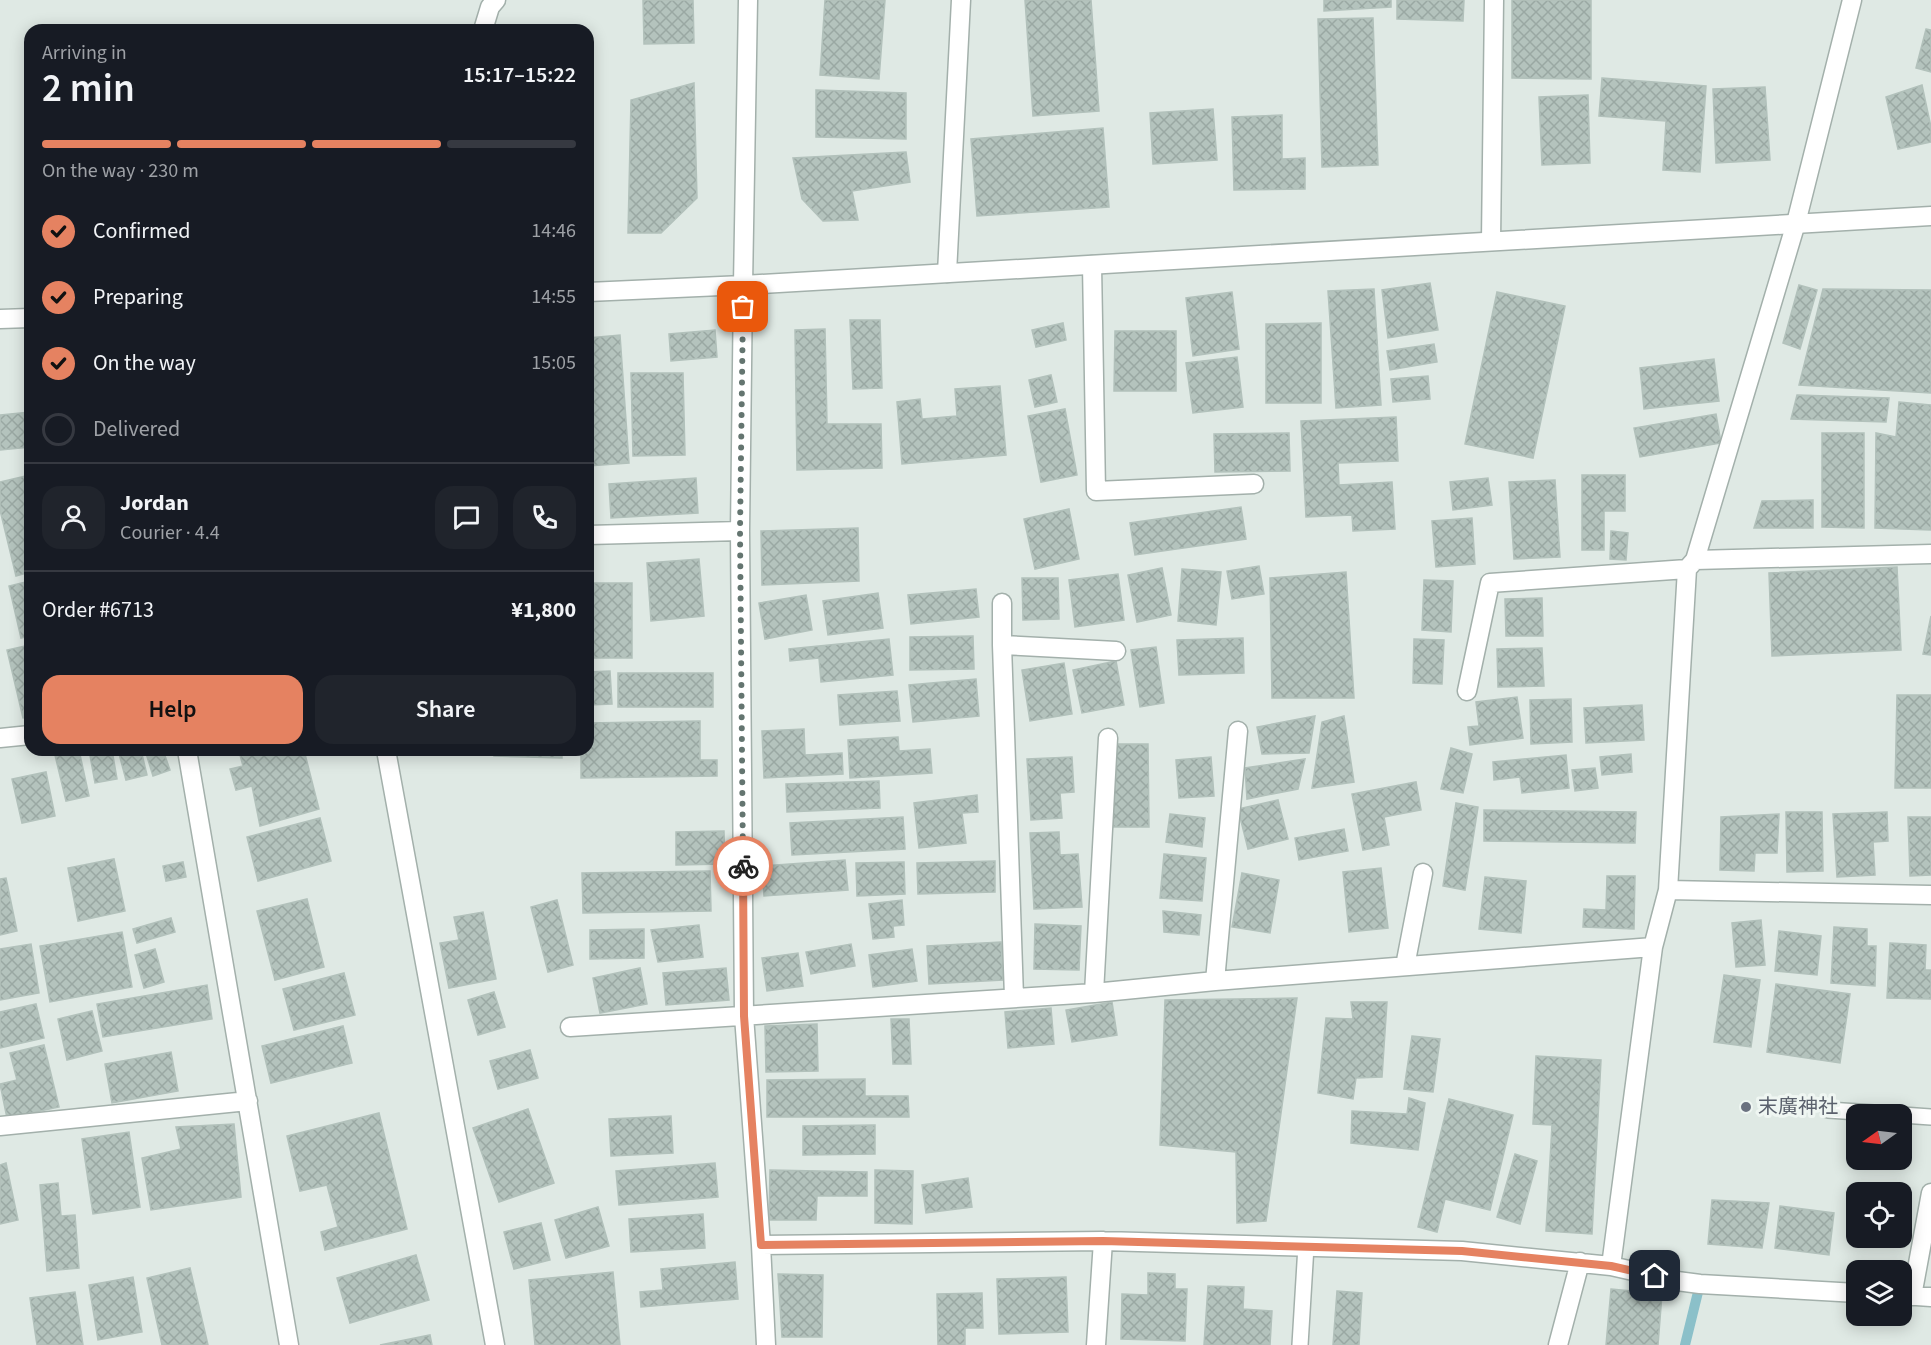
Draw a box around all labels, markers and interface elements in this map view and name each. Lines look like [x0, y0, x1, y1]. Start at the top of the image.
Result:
text: Arriving in [42, 39, 127, 67]
text: 15:17–15:22 [463, 59, 576, 91]
text: 2 min [42, 61, 135, 117]
text: On the way · 230 m [42, 157, 199, 185]
icon: check [42, 215, 75, 248]
text: Confirmed [93, 215, 190, 247]
text: 14:46 [531, 217, 576, 245]
icon: check [42, 281, 75, 314]
text: Preparing [93, 281, 183, 313]
pin [717, 281, 768, 332]
text: 14:55 [531, 283, 576, 311]
icon: bag [726, 290, 759, 323]
icon: check [42, 347, 75, 380]
text: On the way [93, 347, 196, 379]
text: 15:05 [531, 349, 576, 377]
text: Delivered [93, 413, 180, 445]
button: person [42, 486, 105, 549]
button: chat [435, 486, 498, 549]
button: phone [513, 486, 576, 549]
text: Jordan [120, 487, 189, 519]
text: Courier · 4.4 [120, 519, 220, 547]
text: Order #6713 [42, 594, 154, 626]
text: ¥1,800 [511, 594, 576, 626]
button: Help [42, 675, 303, 744]
button: Share [315, 675, 576, 744]
courier [713, 836, 773, 896]
icon: bike [727, 850, 760, 883]
place label: 末廣神社 [1758, 1093, 1838, 1121]
marker: 末廣神社 [1739, 1100, 1753, 1114]
north arrow [1846, 1104, 1912, 1170]
map controls [1846, 1104, 1912, 1326]
button: locate [1846, 1182, 1912, 1248]
pin [1629, 1250, 1680, 1301]
icon: home [1638, 1259, 1671, 1292]
button: layers [1846, 1260, 1912, 1326]

